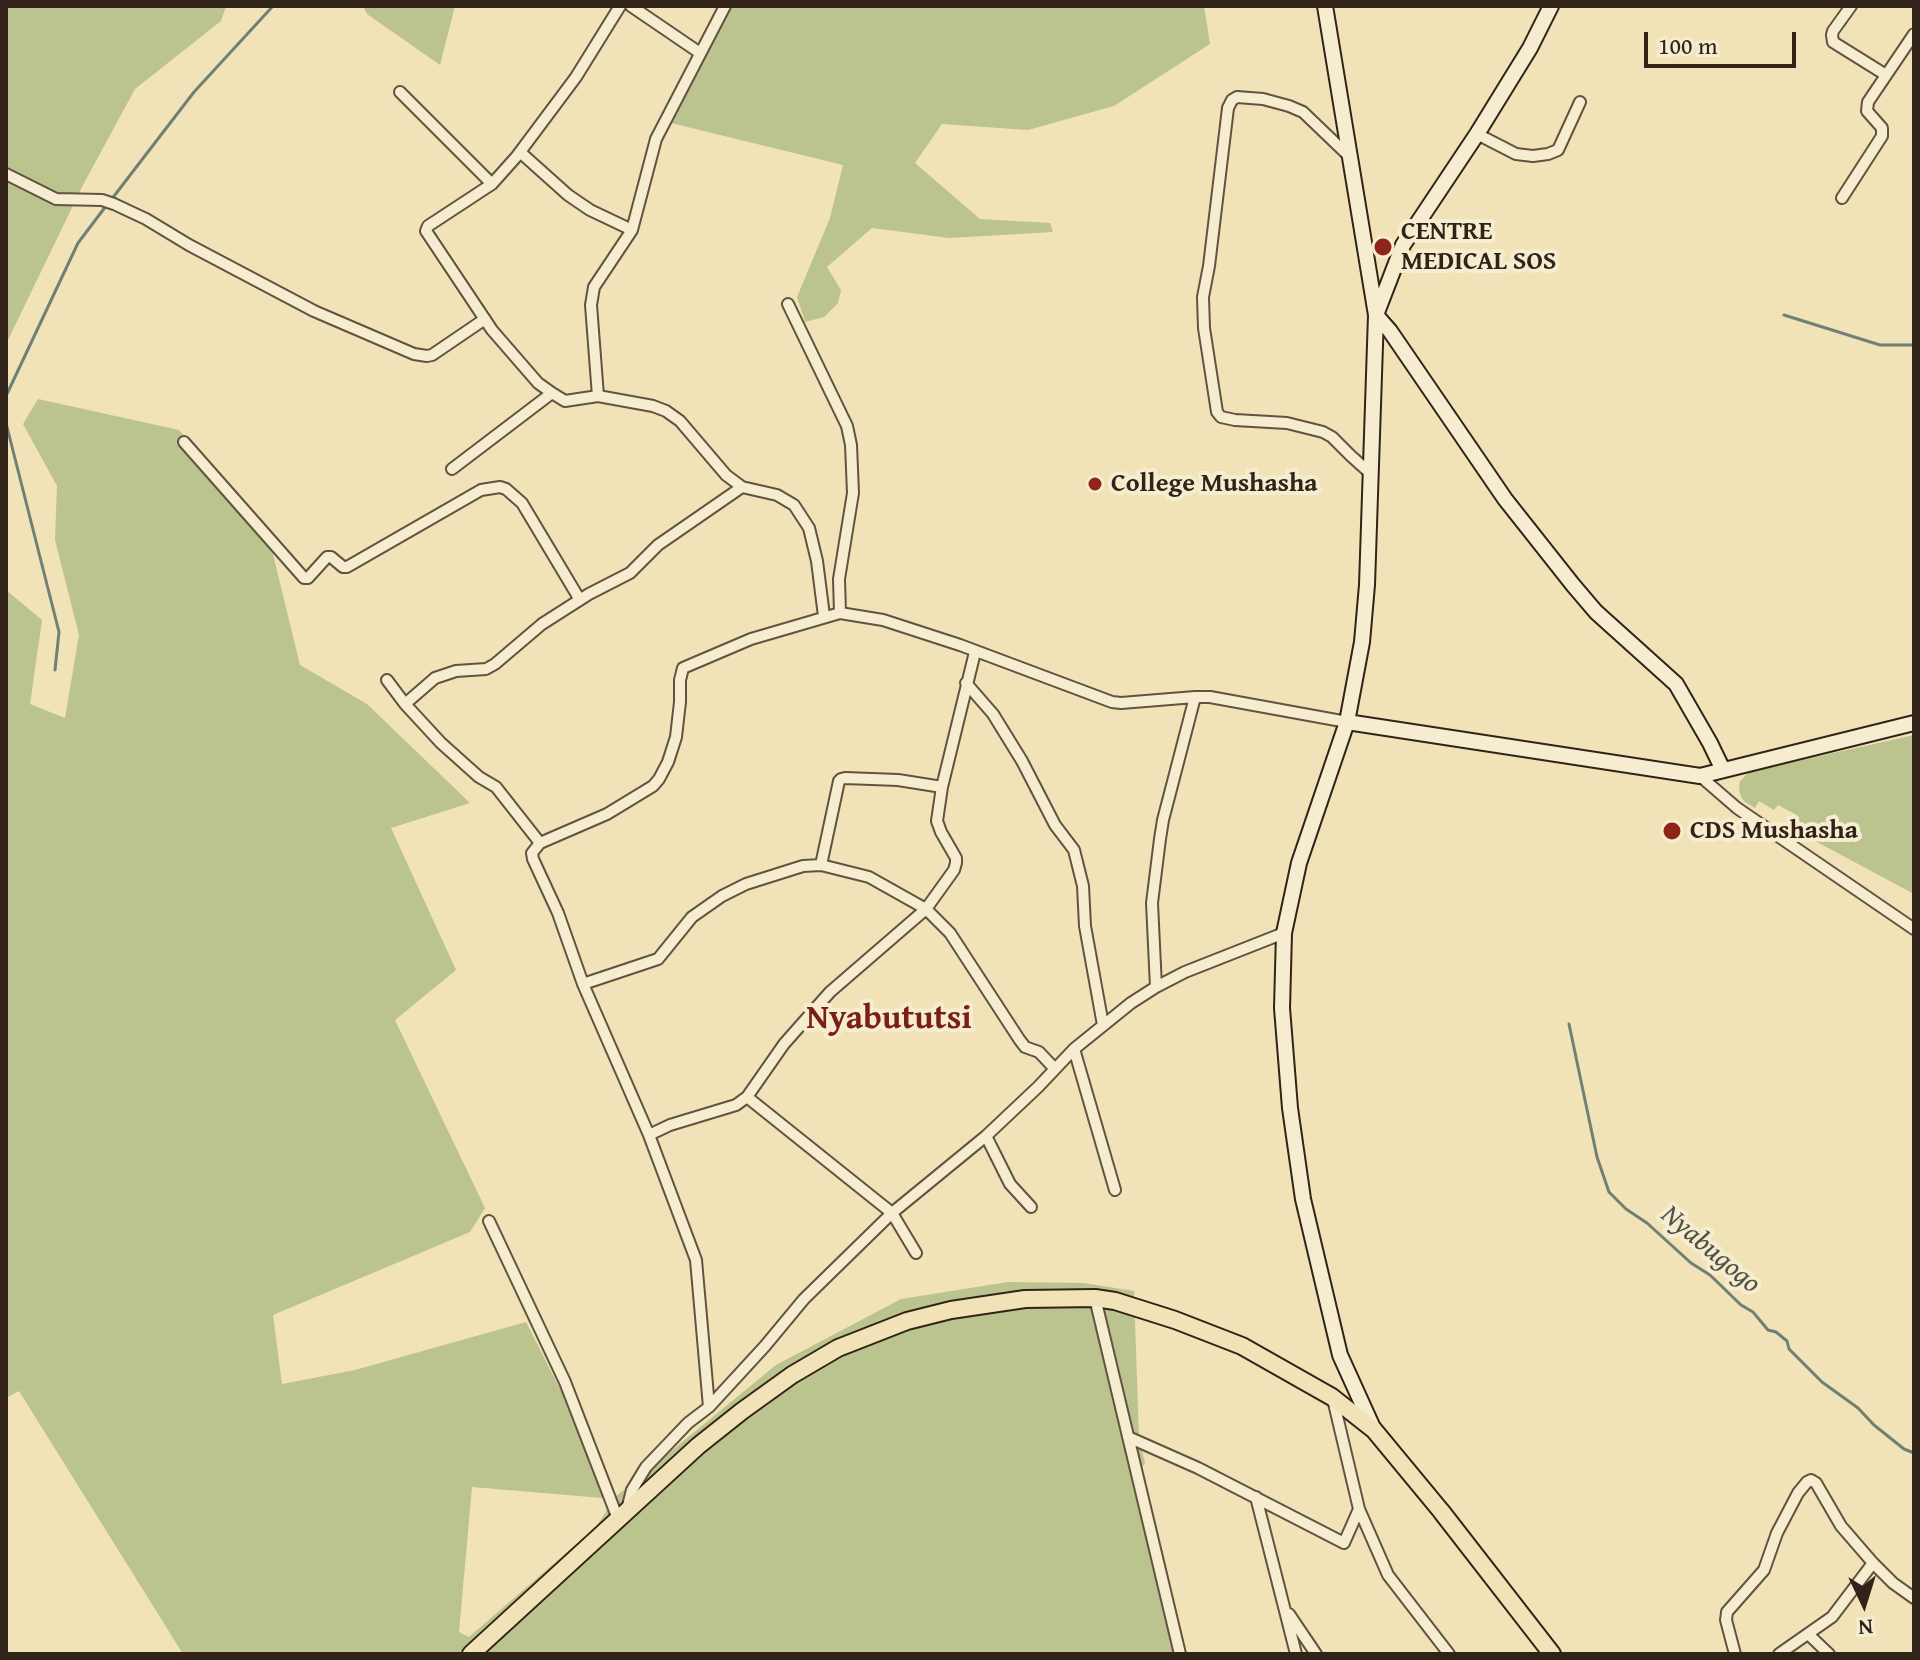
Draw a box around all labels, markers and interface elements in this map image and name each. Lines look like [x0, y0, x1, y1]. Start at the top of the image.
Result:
scale bar [1648, 16, 1800, 66]
text: 100 m [1658, 28, 1718, 63]
place label: CENTRE MEDICAL SOS [1401, 216, 1556, 278]
marker: CENTRE MEDICAL SOS [1372, 236, 1394, 258]
place label: College Mushasha [1111, 468, 1318, 500]
marker: College Mushasha [1086, 475, 1104, 493]
place label: CDS Mushasha [1690, 815, 1858, 847]
marker: CDS Mushasha [1661, 820, 1683, 842]
district label: Nyabututsi [806, 999, 972, 1039]
water label: Nyabugogo [1653, 1199, 1767, 1301]
north arrow [1824, 1564, 1904, 1644]
text: N [1857, 1611, 1874, 1644]

